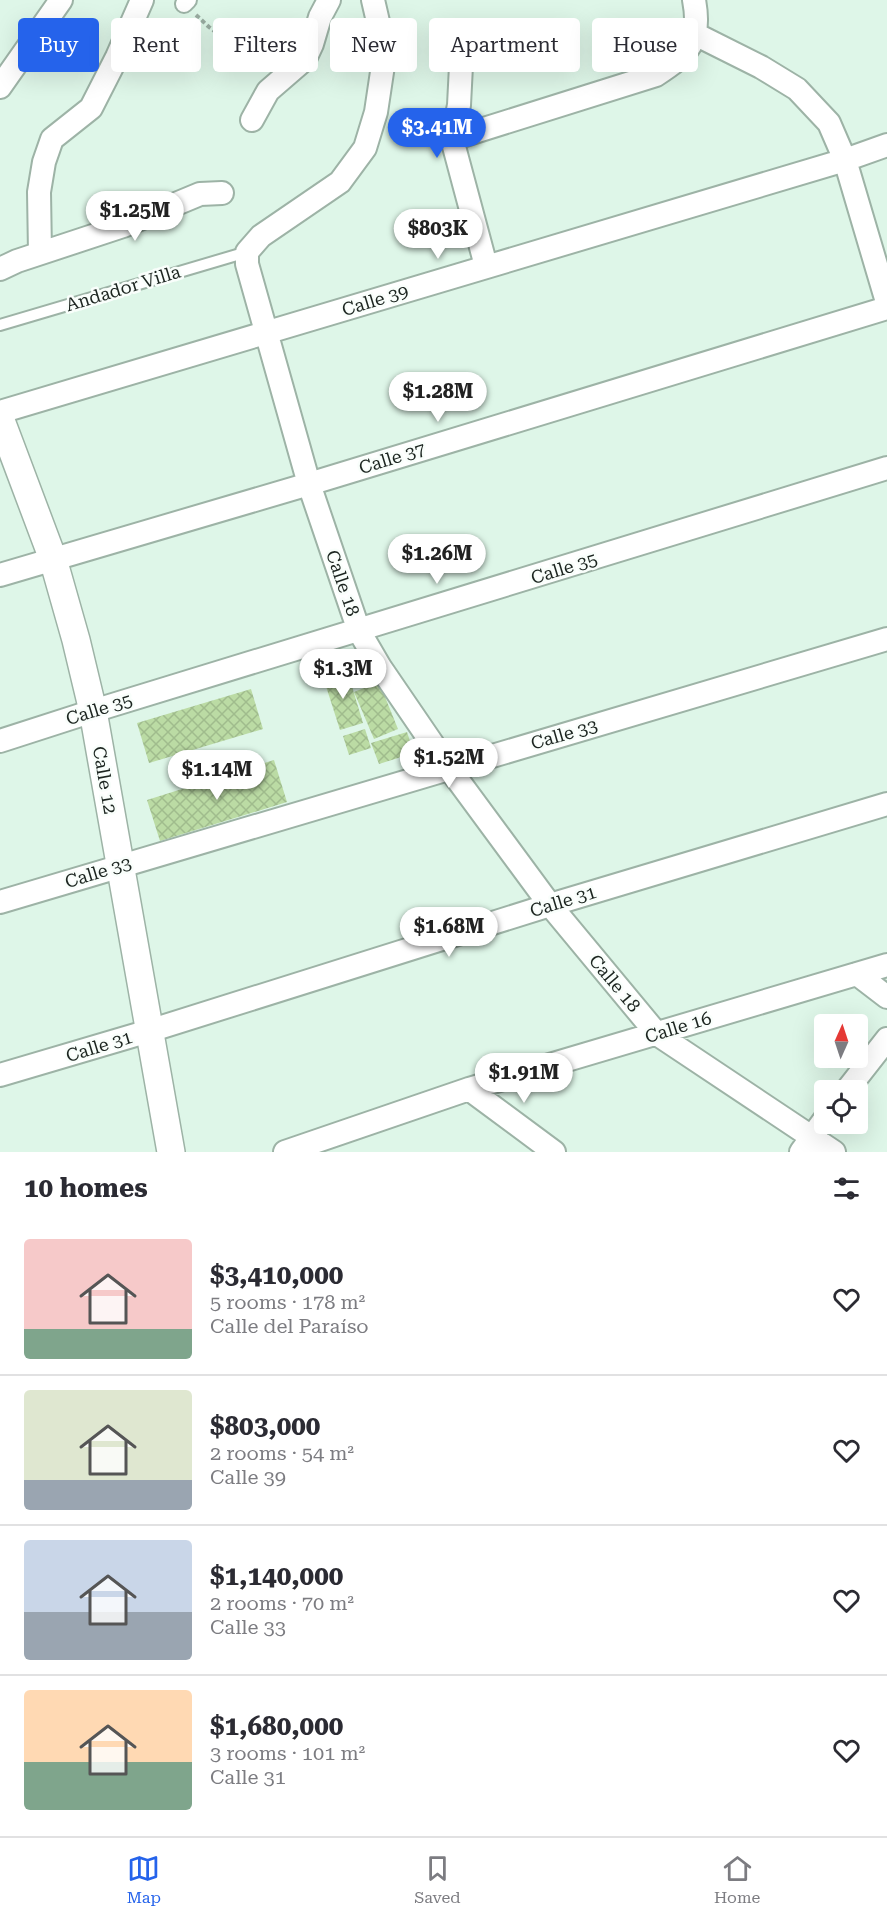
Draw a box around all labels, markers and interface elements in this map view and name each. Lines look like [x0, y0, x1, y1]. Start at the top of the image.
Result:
chip: Buy [18, 18, 99, 72]
chip: Rent [111, 18, 201, 72]
chip: Filters [213, 18, 318, 72]
chip: New [330, 18, 417, 72]
chip: Apartment [429, 18, 580, 72]
chip: House [592, 18, 698, 72]
pin: $3.41M [388, 108, 486, 159]
text: $3.41M [402, 115, 472, 139]
pin: $1.25M [86, 191, 184, 242]
text: $1.25M [100, 198, 170, 222]
pin: $803K [396, 209, 480, 260]
text: $803K [408, 216, 468, 240]
street label: Andador Villa [63, 260, 183, 315]
street label: Calle 39 [339, 280, 411, 320]
pin: $1.28M [389, 372, 487, 423]
text: $1.28M [403, 379, 473, 403]
street label: Calle 37 [356, 438, 428, 478]
pin: $1.26M [388, 534, 486, 585]
text: $1.26M [402, 541, 472, 565]
street label: Calle 18 [322, 547, 364, 619]
street label: Calle 35 [528, 548, 600, 588]
pin: $1.3M [301, 649, 385, 700]
text: $1.3M [313, 656, 373, 680]
street label: Calle 35 [63, 689, 135, 729]
street label: Calle 33 [528, 714, 600, 754]
pin: $1.52M [400, 738, 498, 789]
street label: Calle 12 [89, 745, 121, 815]
text: $1.52M [414, 745, 484, 769]
pin: $1.14M [168, 750, 266, 801]
text: $1.14M [182, 757, 252, 781]
street label: Calle 33 [62, 852, 134, 892]
street label: Calle 31 [527, 881, 599, 921]
pin: $1.68M [400, 907, 498, 958]
text: $1.68M [414, 914, 484, 938]
street label: Calle 18 [585, 950, 645, 1016]
street label: Calle 16 [642, 1007, 714, 1047]
north arrow [814, 1014, 868, 1068]
map controls [814, 1014, 868, 1134]
street label: Calle 31 [63, 1026, 135, 1066]
pin: $1.91M [475, 1053, 573, 1104]
text: $1.91M [489, 1060, 559, 1084]
button: locate [814, 1080, 868, 1134]
icon: filters [830, 1172, 863, 1205]
text: 10 homes [24, 1173, 148, 1203]
text: $3,410,000 [210, 1260, 343, 1290]
icon: home [72, 1263, 144, 1335]
icon: heart [830, 1283, 863, 1316]
text: 5 rooms · 178 m² [210, 1290, 365, 1314]
text: Calle del Paraíso [210, 1314, 369, 1338]
text: $803,000 [210, 1411, 320, 1441]
icon: home [72, 1414, 144, 1486]
icon: heart [830, 1434, 863, 1467]
text: 2 rooms · 54 m² [210, 1441, 354, 1465]
text: Calle 39 [210, 1465, 286, 1489]
text: $1,140,000 [210, 1561, 343, 1591]
icon: home [72, 1564, 144, 1636]
icon: heart [830, 1584, 863, 1617]
text: 2 rooms · 70 m² [210, 1591, 354, 1615]
text: Calle 33 [210, 1615, 286, 1639]
text: $1,680,000 [210, 1711, 343, 1741]
icon: home [72, 1714, 144, 1786]
icon: heart [830, 1734, 863, 1767]
text: 3 rooms · 101 m² [210, 1741, 365, 1765]
text: Calle 31 [210, 1765, 286, 1789]
tab: Map [127, 1852, 161, 1907]
tab: Saved [414, 1852, 461, 1907]
tab: Home [714, 1852, 760, 1907]

